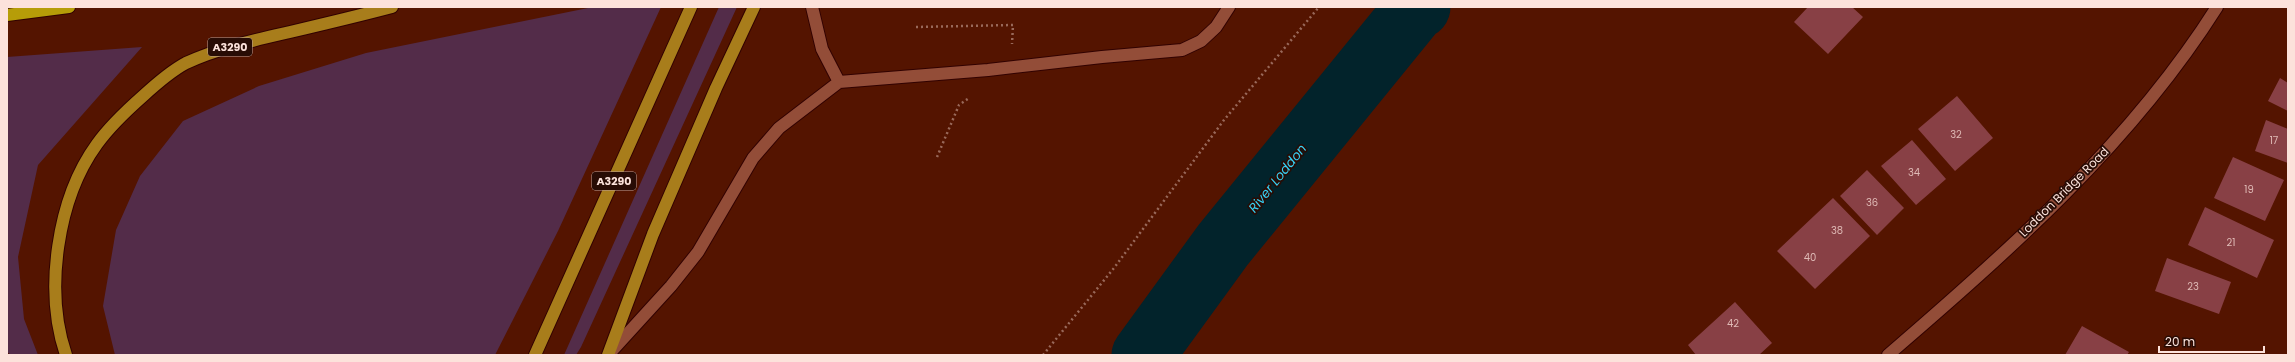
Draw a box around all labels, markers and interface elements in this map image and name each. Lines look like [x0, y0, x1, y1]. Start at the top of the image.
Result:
road number: A3290 [208, 38, 252, 56]
house number: 32 [1950, 127, 1962, 142]
house number: 17 [2270, 133, 2279, 148]
water label: River Loddon [1244, 140, 1311, 217]
street label: Loddon Bridge Road [2015, 143, 2112, 240]
house number: 34 [1908, 165, 1920, 180]
road number: A3290 [592, 172, 636, 190]
house number: 19 [2244, 182, 2254, 197]
house number: 36 [1866, 195, 1878, 210]
house number: 38 [1831, 223, 1843, 238]
house number: 21 [2227, 235, 2235, 250]
house number: 40 [1804, 250, 1816, 265]
house number: 23 [2187, 279, 2199, 294]
house number: 42 [1727, 316, 1739, 331]
scale bar [2159, 328, 2264, 354]
text: 20 m [2165, 333, 2195, 350]

